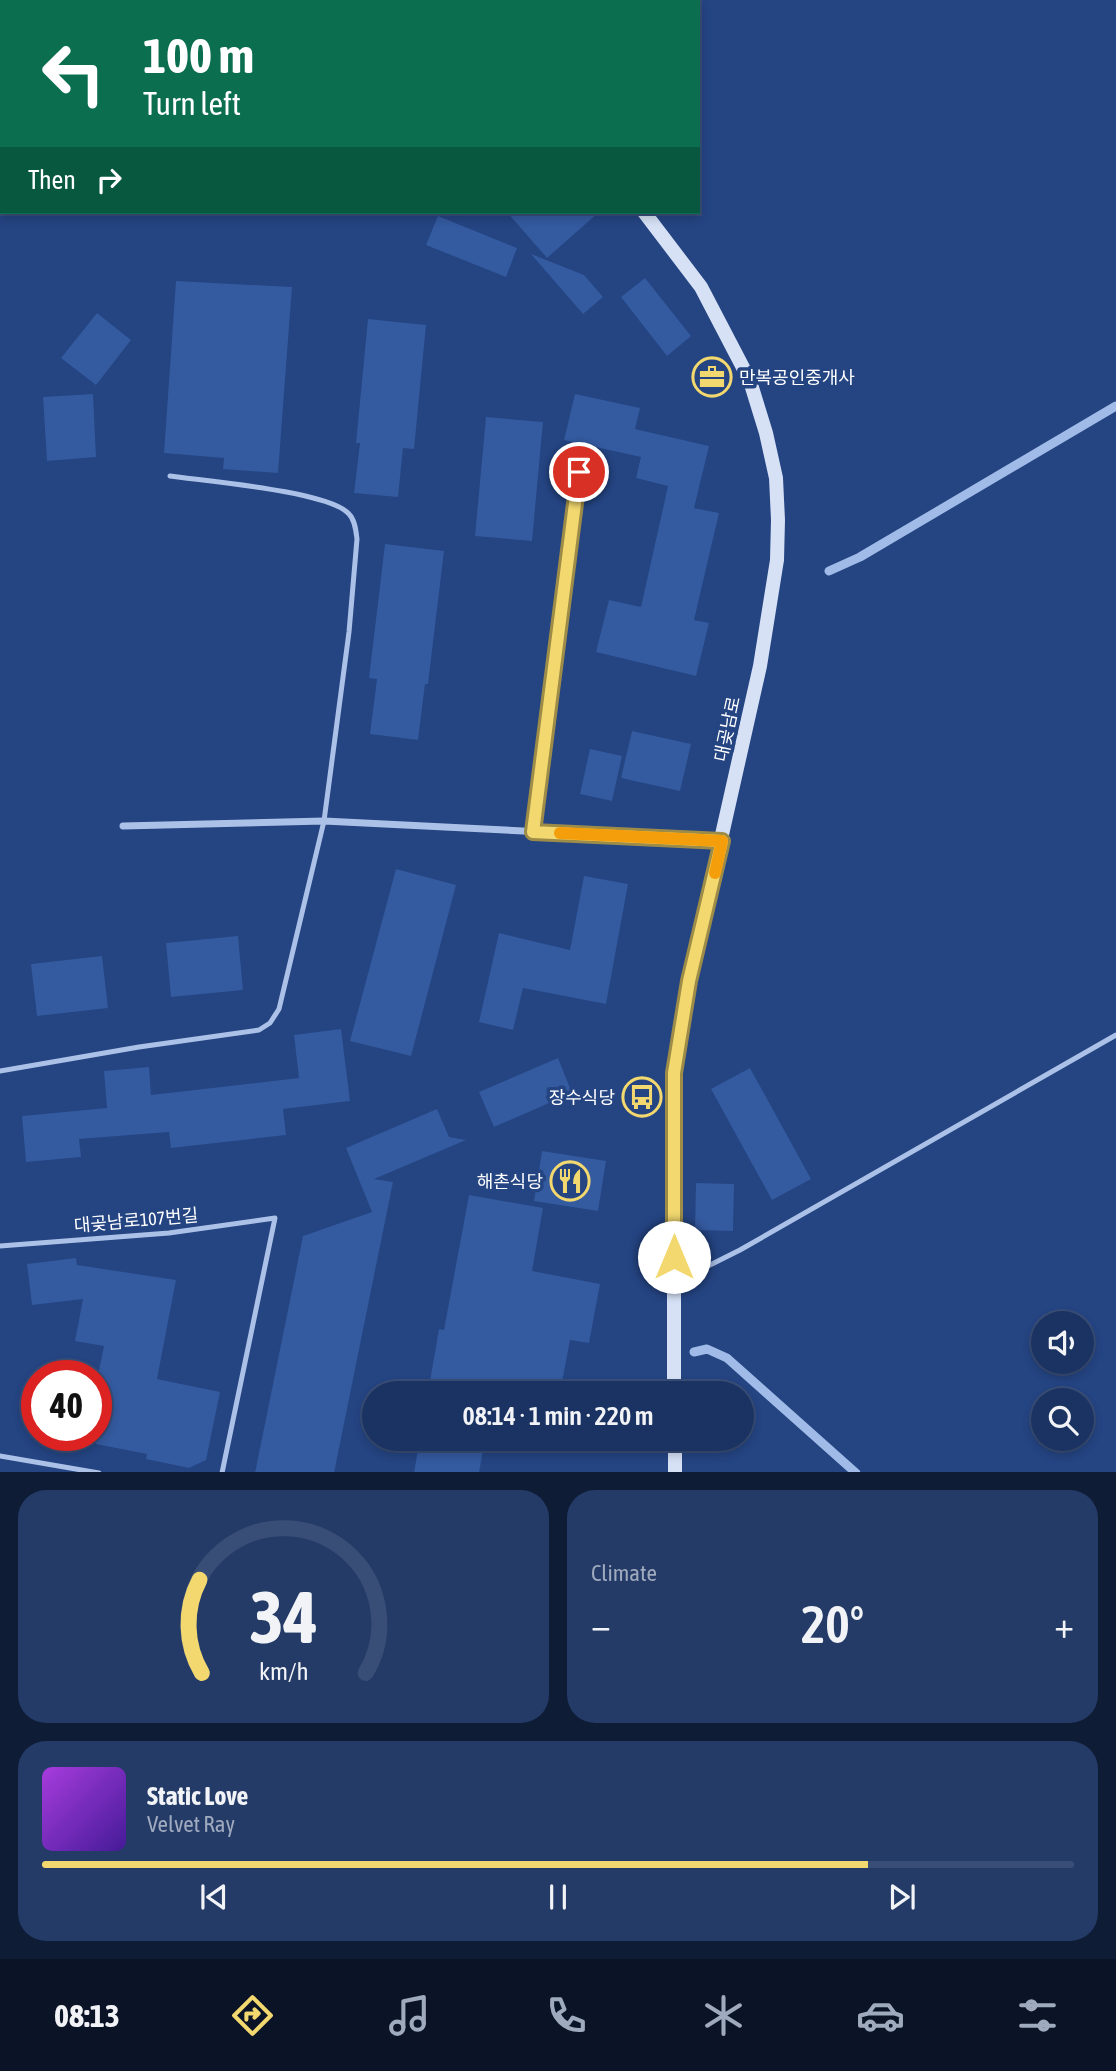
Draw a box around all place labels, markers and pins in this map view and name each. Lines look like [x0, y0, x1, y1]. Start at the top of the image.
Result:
office icon: 만복공인중개사 [691, 356, 733, 398]
place label: 만복공인중개사 [739, 367, 855, 388]
pin [549, 442, 609, 502]
bus stop icon: 장수식당 [621, 1076, 663, 1118]
place label: 장수식당 [549, 1087, 615, 1108]
restaurant icon: 해촌식당 [549, 1160, 591, 1202]
place label: 해촌식당 [477, 1171, 543, 1192]

